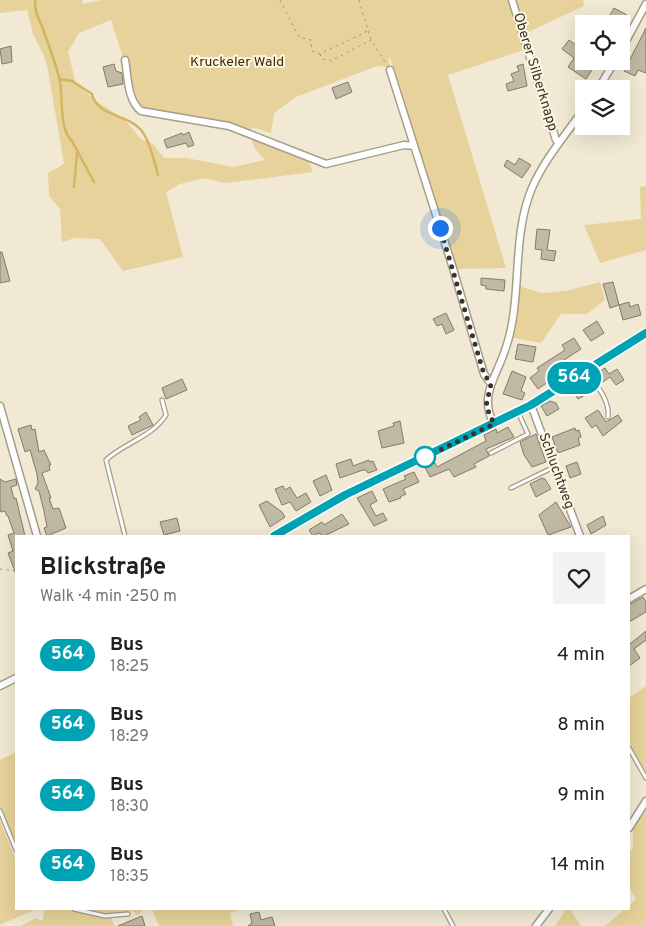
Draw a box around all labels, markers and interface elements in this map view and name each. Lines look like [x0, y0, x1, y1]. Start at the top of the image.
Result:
street label: Oberer Silberknapp [509, 11, 561, 133]
map controls [575, 15, 630, 135]
button: locate [575, 15, 630, 70]
park label: Kruckeler Wald [190, 54, 284, 71]
button: layers [575, 80, 630, 135]
your location [428, 216, 453, 241]
line badge: 564 [545, 362, 603, 394]
text: 564 [557, 366, 591, 389]
street label: Schluchtweg [534, 431, 578, 511]
unlabelled marker [414, 446, 436, 468]
button: heart [553, 552, 605, 604]
text: Blickstraße [40, 553, 166, 583]
text: Walk · 4 min · 250 m [40, 587, 177, 607]
text: Bus [110, 633, 144, 657]
text: 564 [51, 643, 84, 666]
text: 4 min [557, 643, 605, 667]
text: 18:25 [110, 657, 149, 677]
text: Bus [110, 703, 144, 727]
text: 564 [51, 713, 84, 736]
text: 8 min [557, 713, 605, 737]
text: 18:29 [110, 727, 149, 747]
text: Bus [110, 773, 144, 797]
text: 564 [51, 783, 84, 806]
text: 9 min [558, 783, 605, 807]
text: 18:30 [110, 797, 149, 817]
text: Bus [110, 843, 144, 867]
text: 564 [51, 853, 84, 876]
text: 14 min [550, 853, 605, 877]
text: 18:35 [110, 867, 149, 887]

